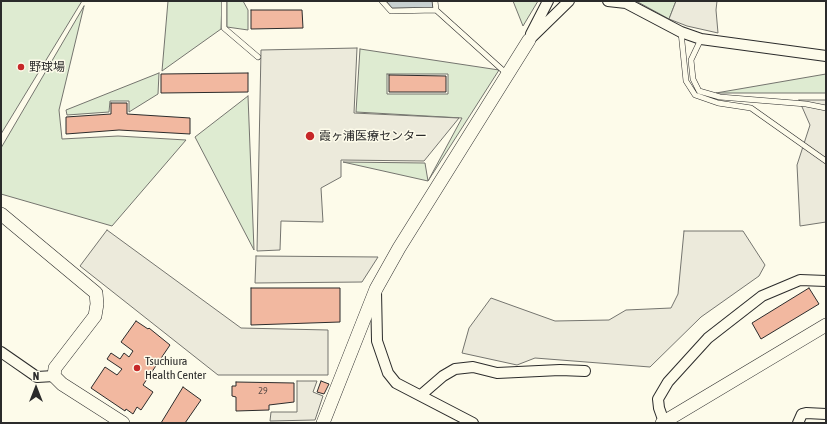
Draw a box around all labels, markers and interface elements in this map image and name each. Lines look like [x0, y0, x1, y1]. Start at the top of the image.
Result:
place label: 野球場 [29, 60, 65, 74]
marker: 野球場 [16, 62, 26, 72]
place label: 霞ヶ浦医療センター [319, 129, 427, 143]
marker: 霞ヶ浦医療センター [304, 130, 316, 142]
place label: Tsuchiura Health Center [145, 354, 206, 382]
marker: Tsuchiura Health Center [132, 363, 142, 373]
north arrow [16, 368, 56, 408]
text: N [33, 370, 39, 382]
house number: 29 [258, 385, 268, 397]

